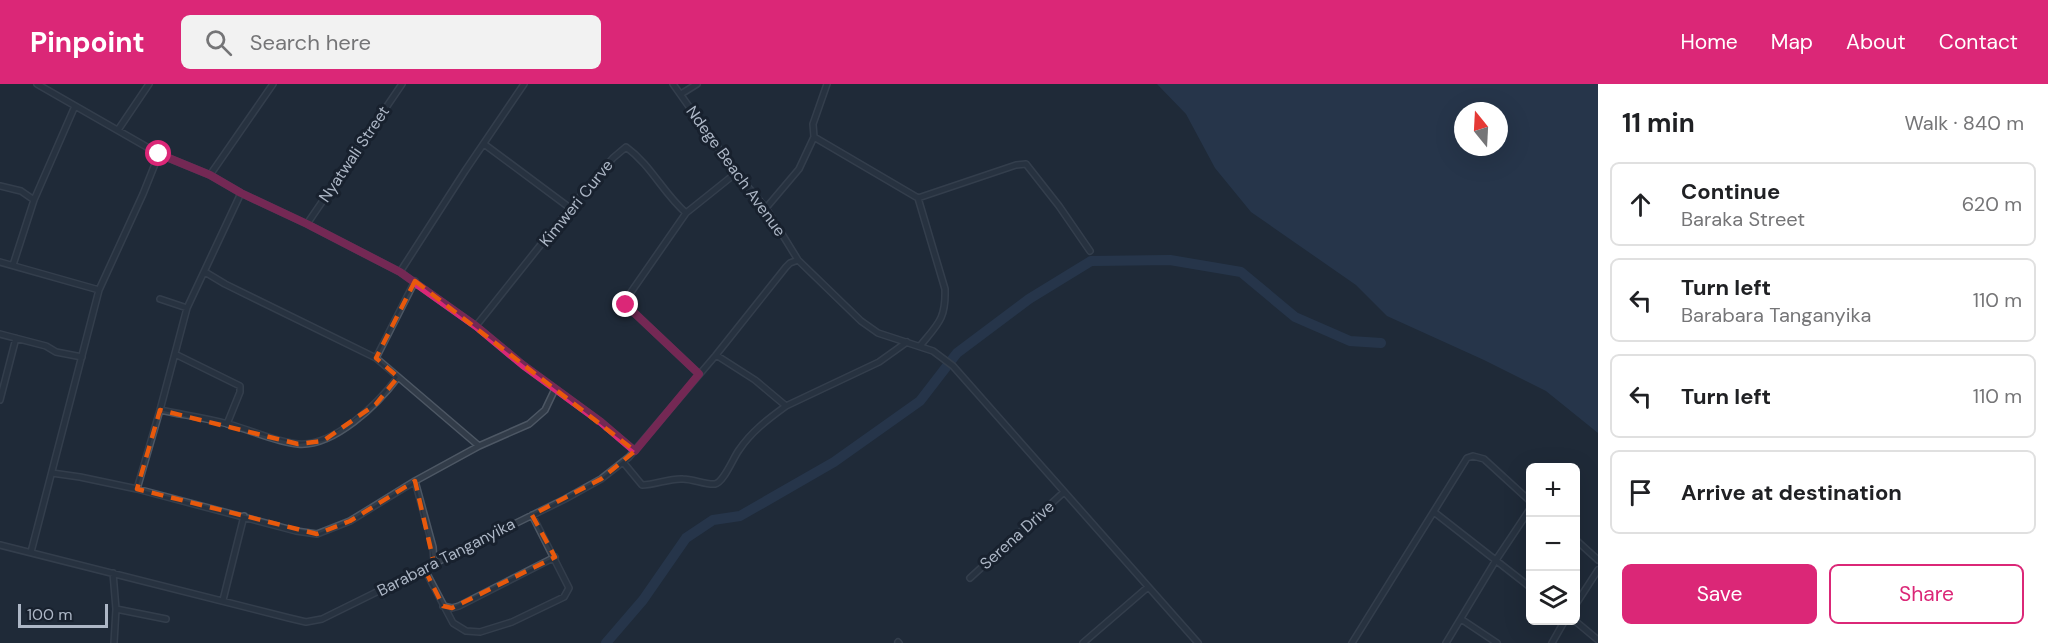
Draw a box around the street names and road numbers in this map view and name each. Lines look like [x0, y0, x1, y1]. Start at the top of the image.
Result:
street label: Nyatwali Street [314, 102, 394, 206]
street label: Ndege Beach Avenue [682, 102, 790, 240]
street label: Kimweri Curve [534, 155, 618, 251]
street label: Serena Drive [975, 496, 1059, 574]
street label: Barabara Tanganyika [373, 513, 519, 601]

